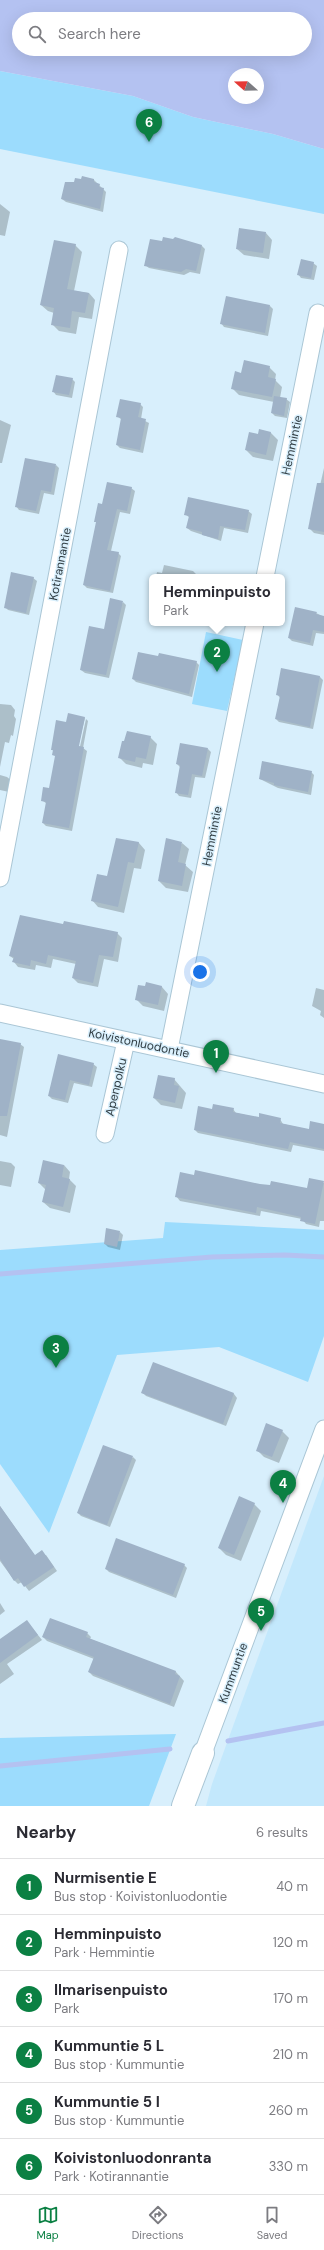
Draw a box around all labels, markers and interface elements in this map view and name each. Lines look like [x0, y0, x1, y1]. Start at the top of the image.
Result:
search box [12, 12, 312, 56]
icon: search [26, 23, 48, 45]
text: Search here [58, 24, 141, 44]
north arrow [228, 68, 264, 104]
pin: 6 [136, 109, 162, 142]
street label: Hemmintie [278, 414, 306, 476]
street label: Kotirannantie [45, 526, 75, 602]
popup [149, 574, 285, 626]
text: Hemminpuisto [163, 582, 271, 602]
text: Park [163, 602, 189, 619]
pin: 2 [204, 639, 230, 672]
street label: Hemmintie [198, 805, 226, 867]
your location [190, 962, 210, 982]
street label: Koivistonluodontie [87, 1024, 191, 1062]
pin: 1 [203, 1040, 229, 1073]
street label: Apenpolku [102, 1056, 131, 1118]
pin: 3 [43, 1335, 69, 1368]
pin: 4 [270, 1470, 296, 1503]
pin: 5 [248, 1598, 274, 1631]
street label: Kummuntie [215, 1640, 251, 1705]
text: Nearby [16, 1821, 76, 1843]
text: 6 results [256, 1824, 308, 1841]
text: Nurmisentie E [54, 1868, 157, 1888]
text: 1 [27, 1878, 31, 1895]
text: 40 m [276, 1878, 308, 1895]
text: Bus stop · Koivistonluodontie [54, 1888, 227, 1905]
text: Hemminpuisto [54, 1924, 162, 1944]
text: 2 [25, 1934, 33, 1951]
text: 120 m [273, 1934, 308, 1951]
text: Park · Hemmintie [54, 1944, 155, 1961]
text: Ilmarisenpuisto [54, 1980, 168, 2000]
text: 3 [25, 1990, 33, 2007]
text: 170 m [273, 1990, 308, 2007]
text: Park [54, 2000, 80, 2017]
text: Kummuntie 5 L [54, 2036, 164, 2056]
text: 4 [25, 2046, 33, 2063]
text: 210 m [273, 2046, 308, 2063]
text: Bus stop · Kummuntie [54, 2056, 184, 2073]
text: Kummuntie 5 I [54, 2092, 160, 2112]
text: 5 [25, 2102, 33, 2119]
text: 260 m [268, 2102, 308, 2119]
text: Bus stop · Kummuntie [54, 2112, 184, 2129]
text: Koivistonluodonranta [54, 2148, 212, 2168]
text: 6 [25, 2158, 33, 2175]
text: 330 m [269, 2158, 308, 2175]
text: Park · Kotirannantie [54, 2168, 169, 2185]
tab: Map [37, 2204, 59, 2242]
tab: Directions [132, 2204, 184, 2242]
tab: Saved [257, 2204, 287, 2242]

